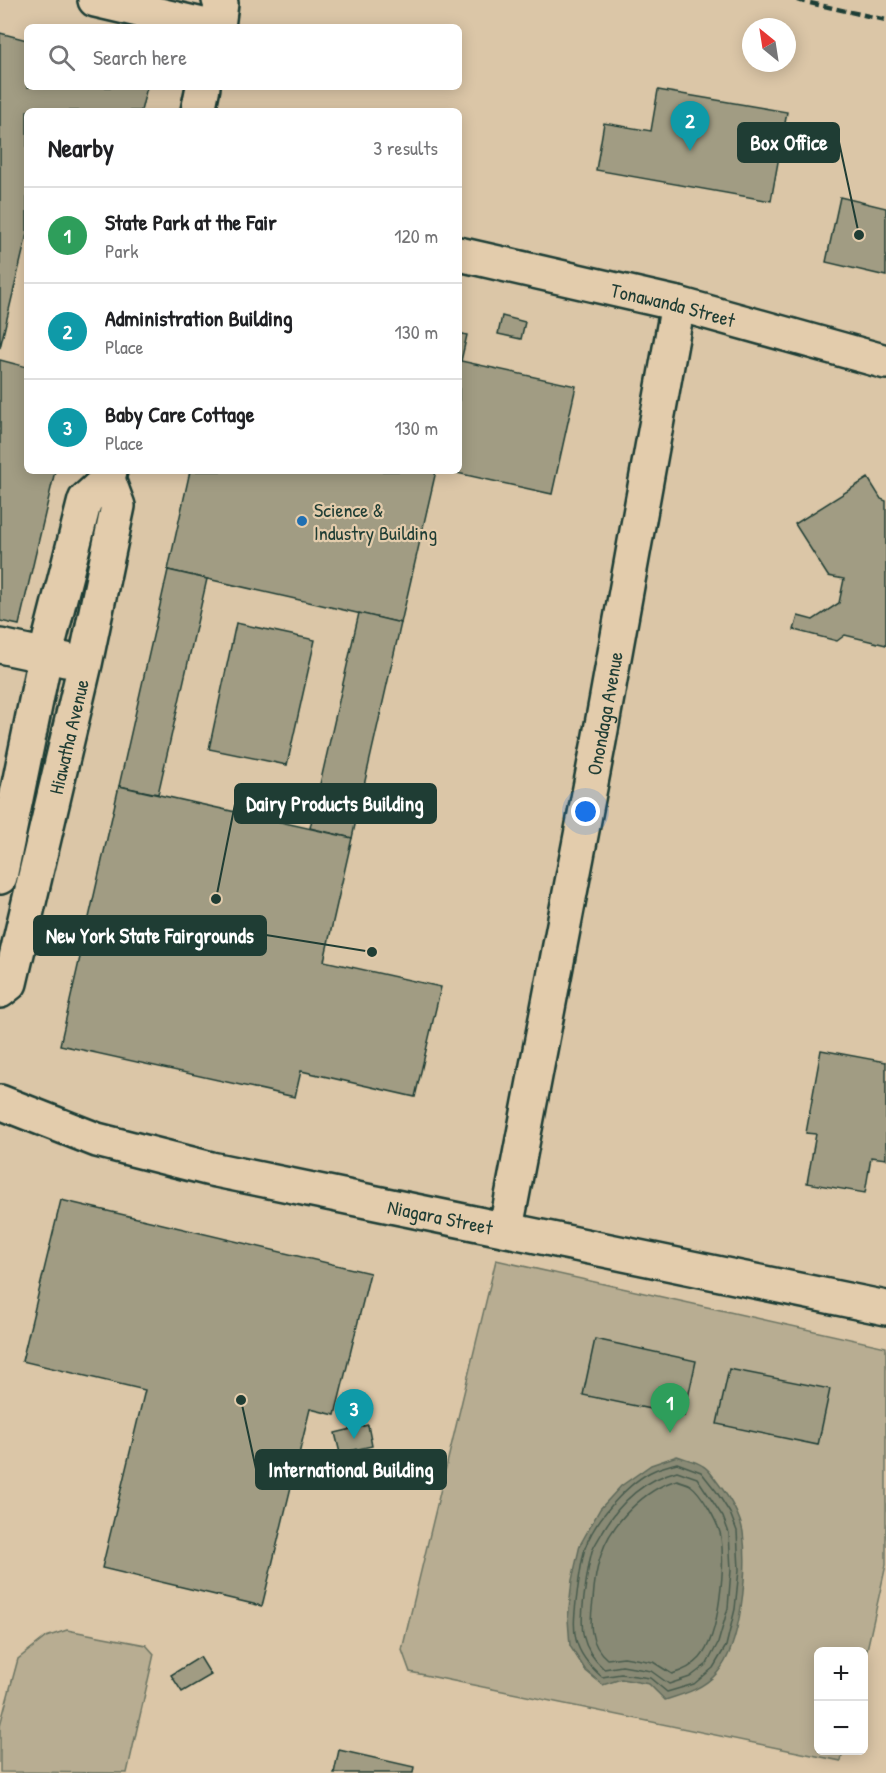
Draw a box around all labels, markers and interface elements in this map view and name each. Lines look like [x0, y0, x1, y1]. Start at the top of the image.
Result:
north arrow [742, 18, 796, 72]
search box [24, 24, 462, 90]
icon: search [45, 41, 78, 74]
text: Search here [93, 42, 187, 72]
pin: 2 [670, 102, 710, 151]
callout: Box Office [738, 123, 839, 162]
text: Box Office [750, 128, 828, 157]
text: Nearby [48, 130, 114, 165]
text: 3 results [373, 134, 438, 161]
text: State Park at the Fair [105, 207, 277, 237]
text: 1 [64, 222, 71, 249]
text: 120 m [394, 222, 438, 249]
text: Park [105, 237, 138, 264]
street label: Tonawanda Street [608, 276, 740, 333]
text: Administration Building [105, 303, 293, 333]
text: 2 [63, 318, 72, 345]
text: 130 m [395, 318, 438, 345]
text: Place [105, 333, 144, 360]
text: Baby Care Cottage [105, 399, 254, 429]
text: 3 [63, 414, 72, 441]
text: 130 m [395, 414, 438, 441]
text: Place [105, 429, 144, 456]
place label: Science & Industry Building [314, 496, 437, 546]
marker: Science & Industry Building [295, 514, 309, 528]
street label: Onondaga Avenue [579, 649, 628, 777]
street label: Hiawatha Avenue [41, 676, 95, 797]
callout: Dairy Products Building [235, 784, 436, 823]
text: Dairy Products Building [246, 789, 424, 819]
your location [571, 797, 600, 826]
callout: New York State Fairgrounds [34, 916, 266, 955]
text: New York State Fairgrounds [46, 921, 254, 951]
street label: Niagara Street [386, 1192, 496, 1240]
pin: 1 [650, 1384, 690, 1433]
pin: 3 [334, 1390, 374, 1439]
callout: International Building [256, 1450, 446, 1489]
text: International Building [268, 1455, 434, 1485]
map controls [814, 1647, 868, 1755]
button: + [814, 1647, 868, 1701]
button: − [814, 1701, 868, 1755]

